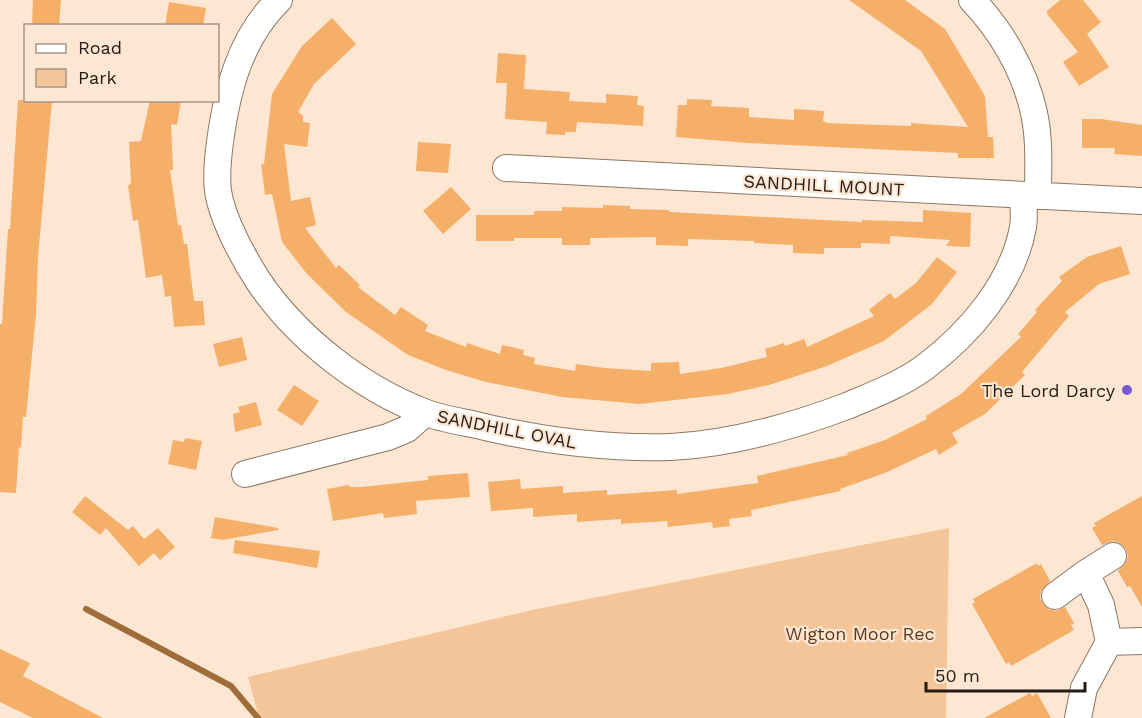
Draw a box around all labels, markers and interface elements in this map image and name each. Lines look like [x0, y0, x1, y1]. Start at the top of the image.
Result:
legend [24, 24, 219, 102]
text: Road [78, 37, 122, 58]
text: Park [78, 67, 117, 88]
street label: SANDHILL MOUNT [743, 170, 905, 200]
place label: The Lord Darcy [982, 380, 1116, 401]
marker: The Lord Darcy [1120, 383, 1134, 397]
street label: SANDHILL OVAL [436, 405, 579, 453]
park label: Wigton Moor Rec [785, 623, 935, 644]
scale bar [926, 655, 1085, 693]
text: 50 m [935, 665, 980, 686]

